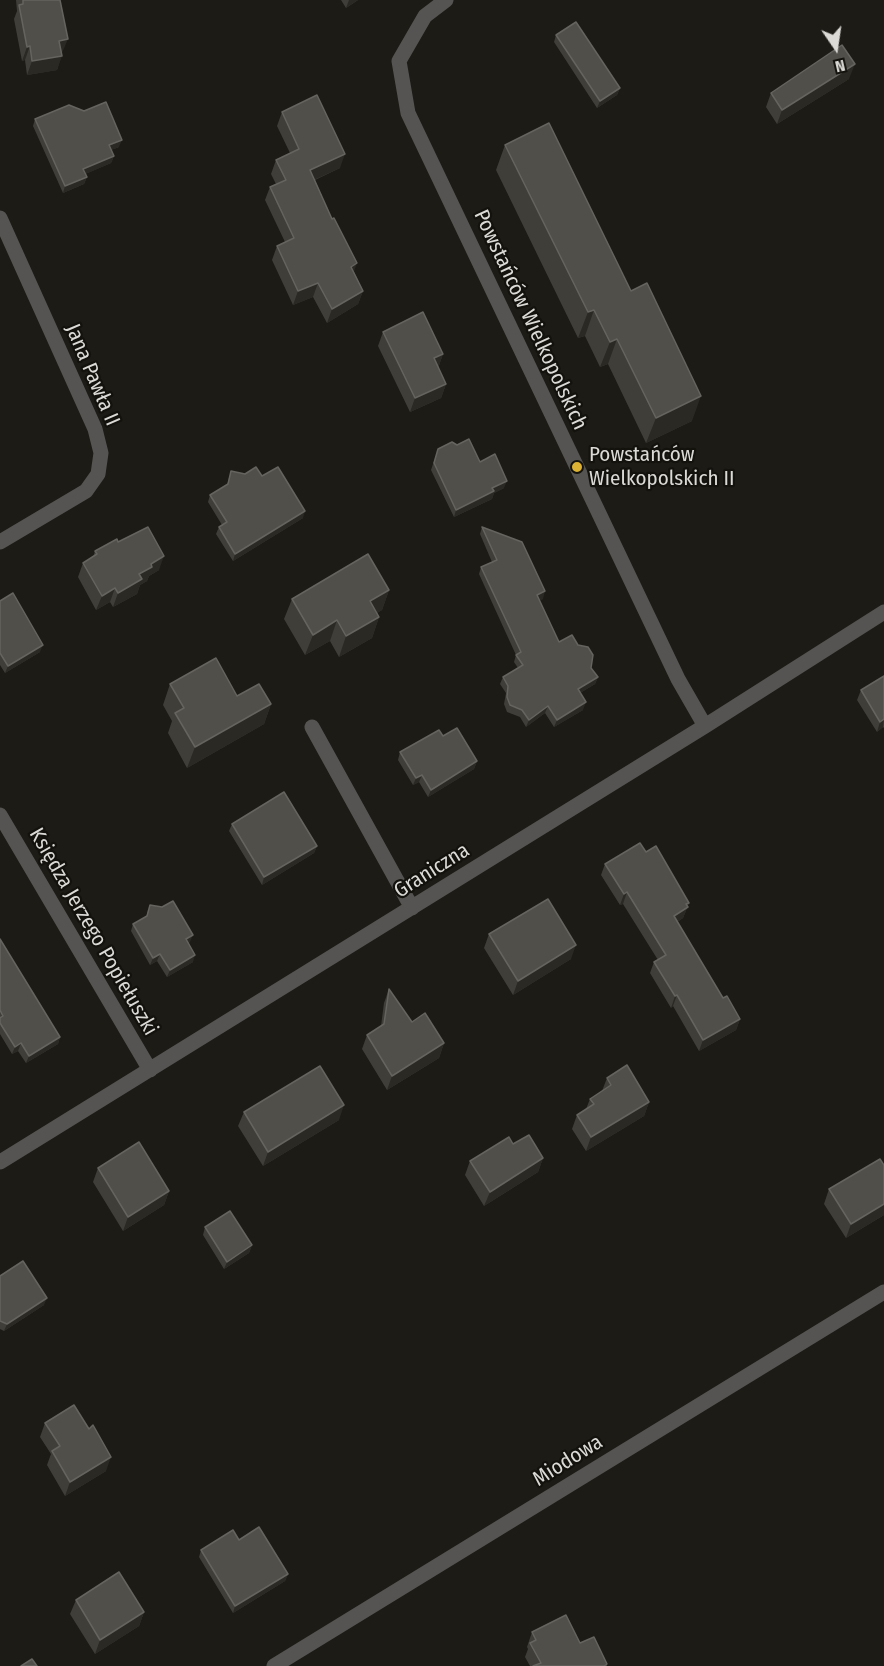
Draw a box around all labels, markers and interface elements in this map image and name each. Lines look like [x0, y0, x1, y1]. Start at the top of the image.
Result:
north arrow [806, 18, 866, 78]
text: N [833, 56, 847, 76]
street label: Powstańców Wielkopolskich [468, 206, 592, 434]
street label: Jana Pawła II [59, 320, 125, 430]
place label: Powstańców Wielkopolskich II [589, 442, 734, 492]
marker: Powstańców Wielkopolskich II [570, 460, 584, 474]
street label: Księdza Jerzego Popiełuszki [23, 824, 163, 1040]
street label: Graniczna [390, 838, 474, 904]
street label: Miodowa [529, 1430, 607, 1492]

